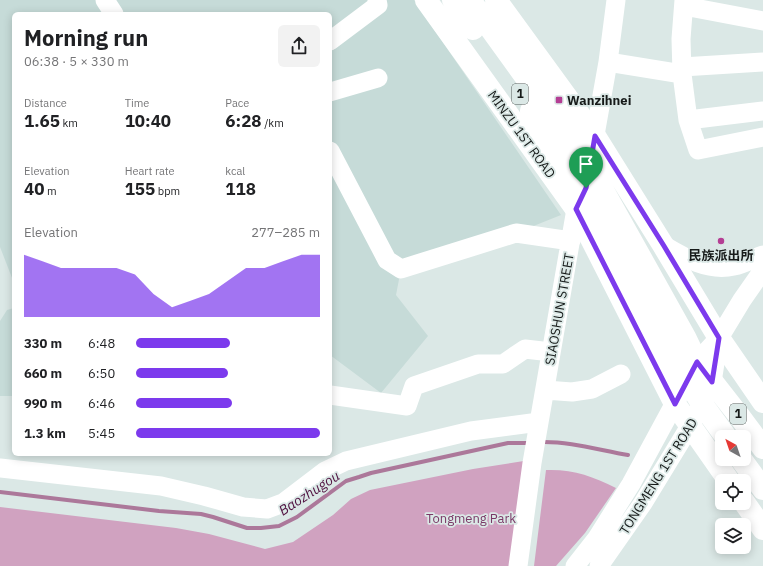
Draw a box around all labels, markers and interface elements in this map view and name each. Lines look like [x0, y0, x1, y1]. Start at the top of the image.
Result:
text: Morning run [24, 23, 148, 52]
button: share [278, 25, 320, 67]
text: 06:38 · 5 × 330 m [24, 53, 129, 70]
road number: 1 [512, 84, 528, 104]
street label: MINZU 1ST ROAD [484, 87, 559, 181]
place label: Wanzihnei [567, 92, 631, 109]
marker: Wanzihnei [554, 95, 564, 105]
text: Distance [24, 96, 67, 110]
text: Time [125, 96, 149, 110]
text: Pace [225, 96, 249, 110]
text: 1.65 [24, 110, 60, 132]
text: 10:40 [125, 110, 171, 132]
text: 6:28 [225, 110, 262, 132]
text: km [60, 116, 78, 130]
text: /km [262, 116, 284, 130]
pin [569, 147, 603, 188]
icon: arrive [575, 153, 597, 175]
text: Elevation [24, 164, 70, 178]
text: Heart rate [125, 164, 175, 178]
text: kcal [225, 164, 245, 178]
text: 40 [24, 178, 44, 200]
text: 155 [125, 178, 155, 200]
text: 118 [225, 178, 256, 200]
text: m [44, 184, 57, 198]
text: bpm [155, 184, 180, 198]
text: Elevation [24, 224, 78, 241]
text: 277–285 m [251, 224, 320, 241]
marker: 民族派出所 [716, 236, 726, 246]
place label: 民族派出所 [688, 247, 754, 264]
street label: SIAOSHUN STREET [541, 251, 578, 367]
text: 330 m [24, 335, 62, 352]
text: 6:48 [88, 335, 115, 352]
text: 660 m [24, 365, 62, 382]
text: 6:50 [88, 365, 115, 382]
text: 990 m [24, 395, 62, 412]
text: 6:46 [88, 395, 115, 412]
road number: 1 [730, 404, 746, 424]
street label: TONGMENG 1ST ROAD [616, 415, 701, 538]
text: 1.3 km [24, 425, 66, 442]
text: 5:45 [88, 425, 115, 442]
north arrow [715, 430, 751, 466]
map controls [715, 430, 751, 554]
water label: Baozhugou [275, 467, 343, 519]
button: locate [715, 474, 751, 510]
park label: Tongmeng Park [426, 510, 516, 527]
button: layers [715, 518, 751, 554]

